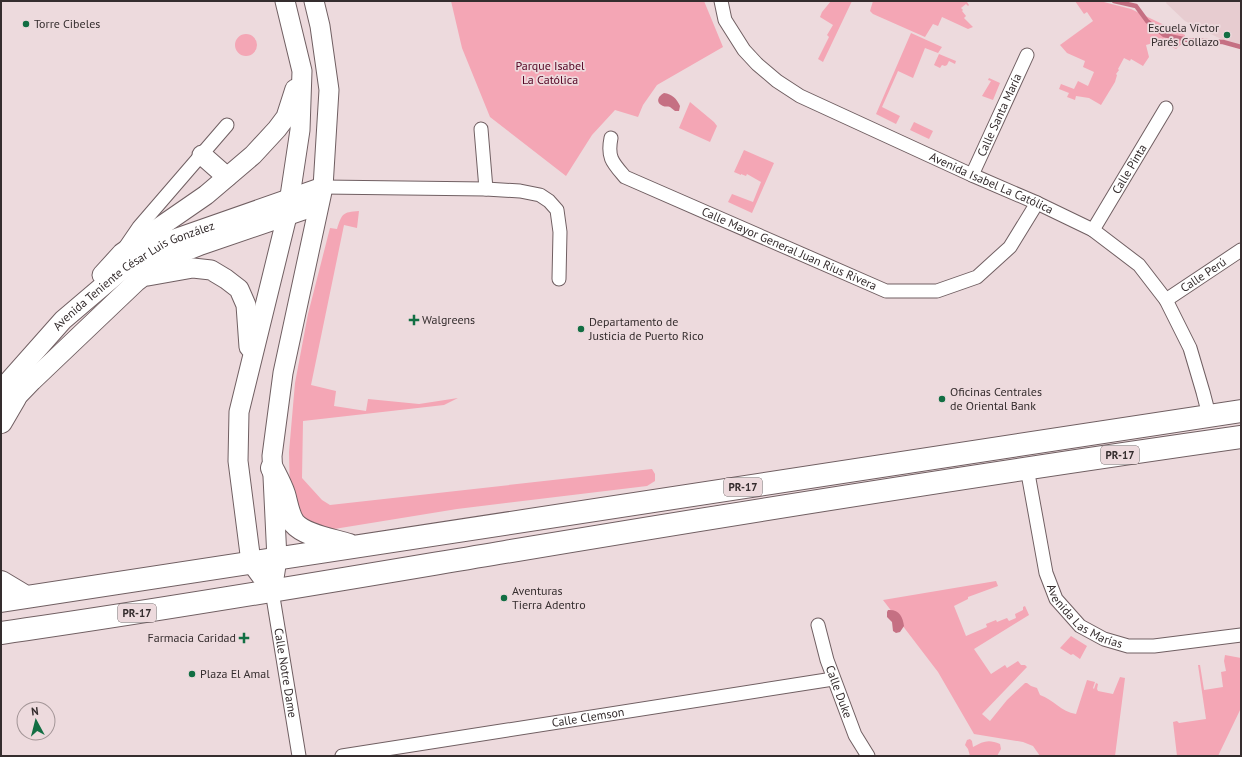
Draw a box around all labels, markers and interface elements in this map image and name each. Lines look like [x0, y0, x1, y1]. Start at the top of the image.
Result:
place label: Torre Cibeles [34, 16, 100, 31]
marker: Torre Cibeles [21, 19, 31, 29]
place label: Escuela Víctor Parés Collazo [1148, 20, 1219, 49]
marker: Escuela Víctor Parés Collazo [1222, 30, 1232, 40]
park label: Parque Isabel La Católica [515, 58, 585, 87]
street label: Calle Santa María [974, 71, 1025, 159]
street label: Calle Pinta [1108, 141, 1150, 196]
street label: Avenida Isabel La Católica [927, 149, 1056, 217]
street label: Calle Mayor General Juan Rius Rivera [700, 203, 879, 293]
street label: Avenida Teniente César Luis González [49, 218, 216, 333]
street label: Calle Perú [1177, 254, 1229, 295]
place label: Walgreens [422, 312, 475, 327]
place label: Departamento de Justicia de Puerto Rico [588, 314, 704, 343]
marker: Walgreens [409, 315, 419, 325]
marker: Departamento de Justicia de Puerto Rico [576, 324, 586, 334]
place label: Oficinas Centrales de Oriental Bank [950, 384, 1042, 413]
marker: Oficinas Centrales de Oriental Bank [937, 394, 947, 404]
road number: PR-17 [1101, 446, 1139, 464]
road number: PR-17 [724, 478, 762, 496]
street label: Avenida Las Marías [1044, 582, 1124, 651]
place label: Aventuras Tierra Adentro [512, 583, 586, 612]
marker: Aventuras Tierra Adentro [499, 593, 509, 603]
road number: PR-17 [118, 604, 156, 622]
street label: Calle Notre Dame [271, 627, 301, 719]
place label: Farmacia Caridad [148, 630, 236, 645]
marker: Farmacia Caridad [239, 633, 249, 643]
street label: Calle Duke [823, 663, 856, 720]
place label: Plaza El Amal [200, 666, 270, 681]
marker: Plaza El Amal [187, 669, 197, 679]
north arrow [16, 701, 56, 741]
text: N [30, 704, 39, 718]
street label: Calle Clemson [551, 704, 625, 730]

